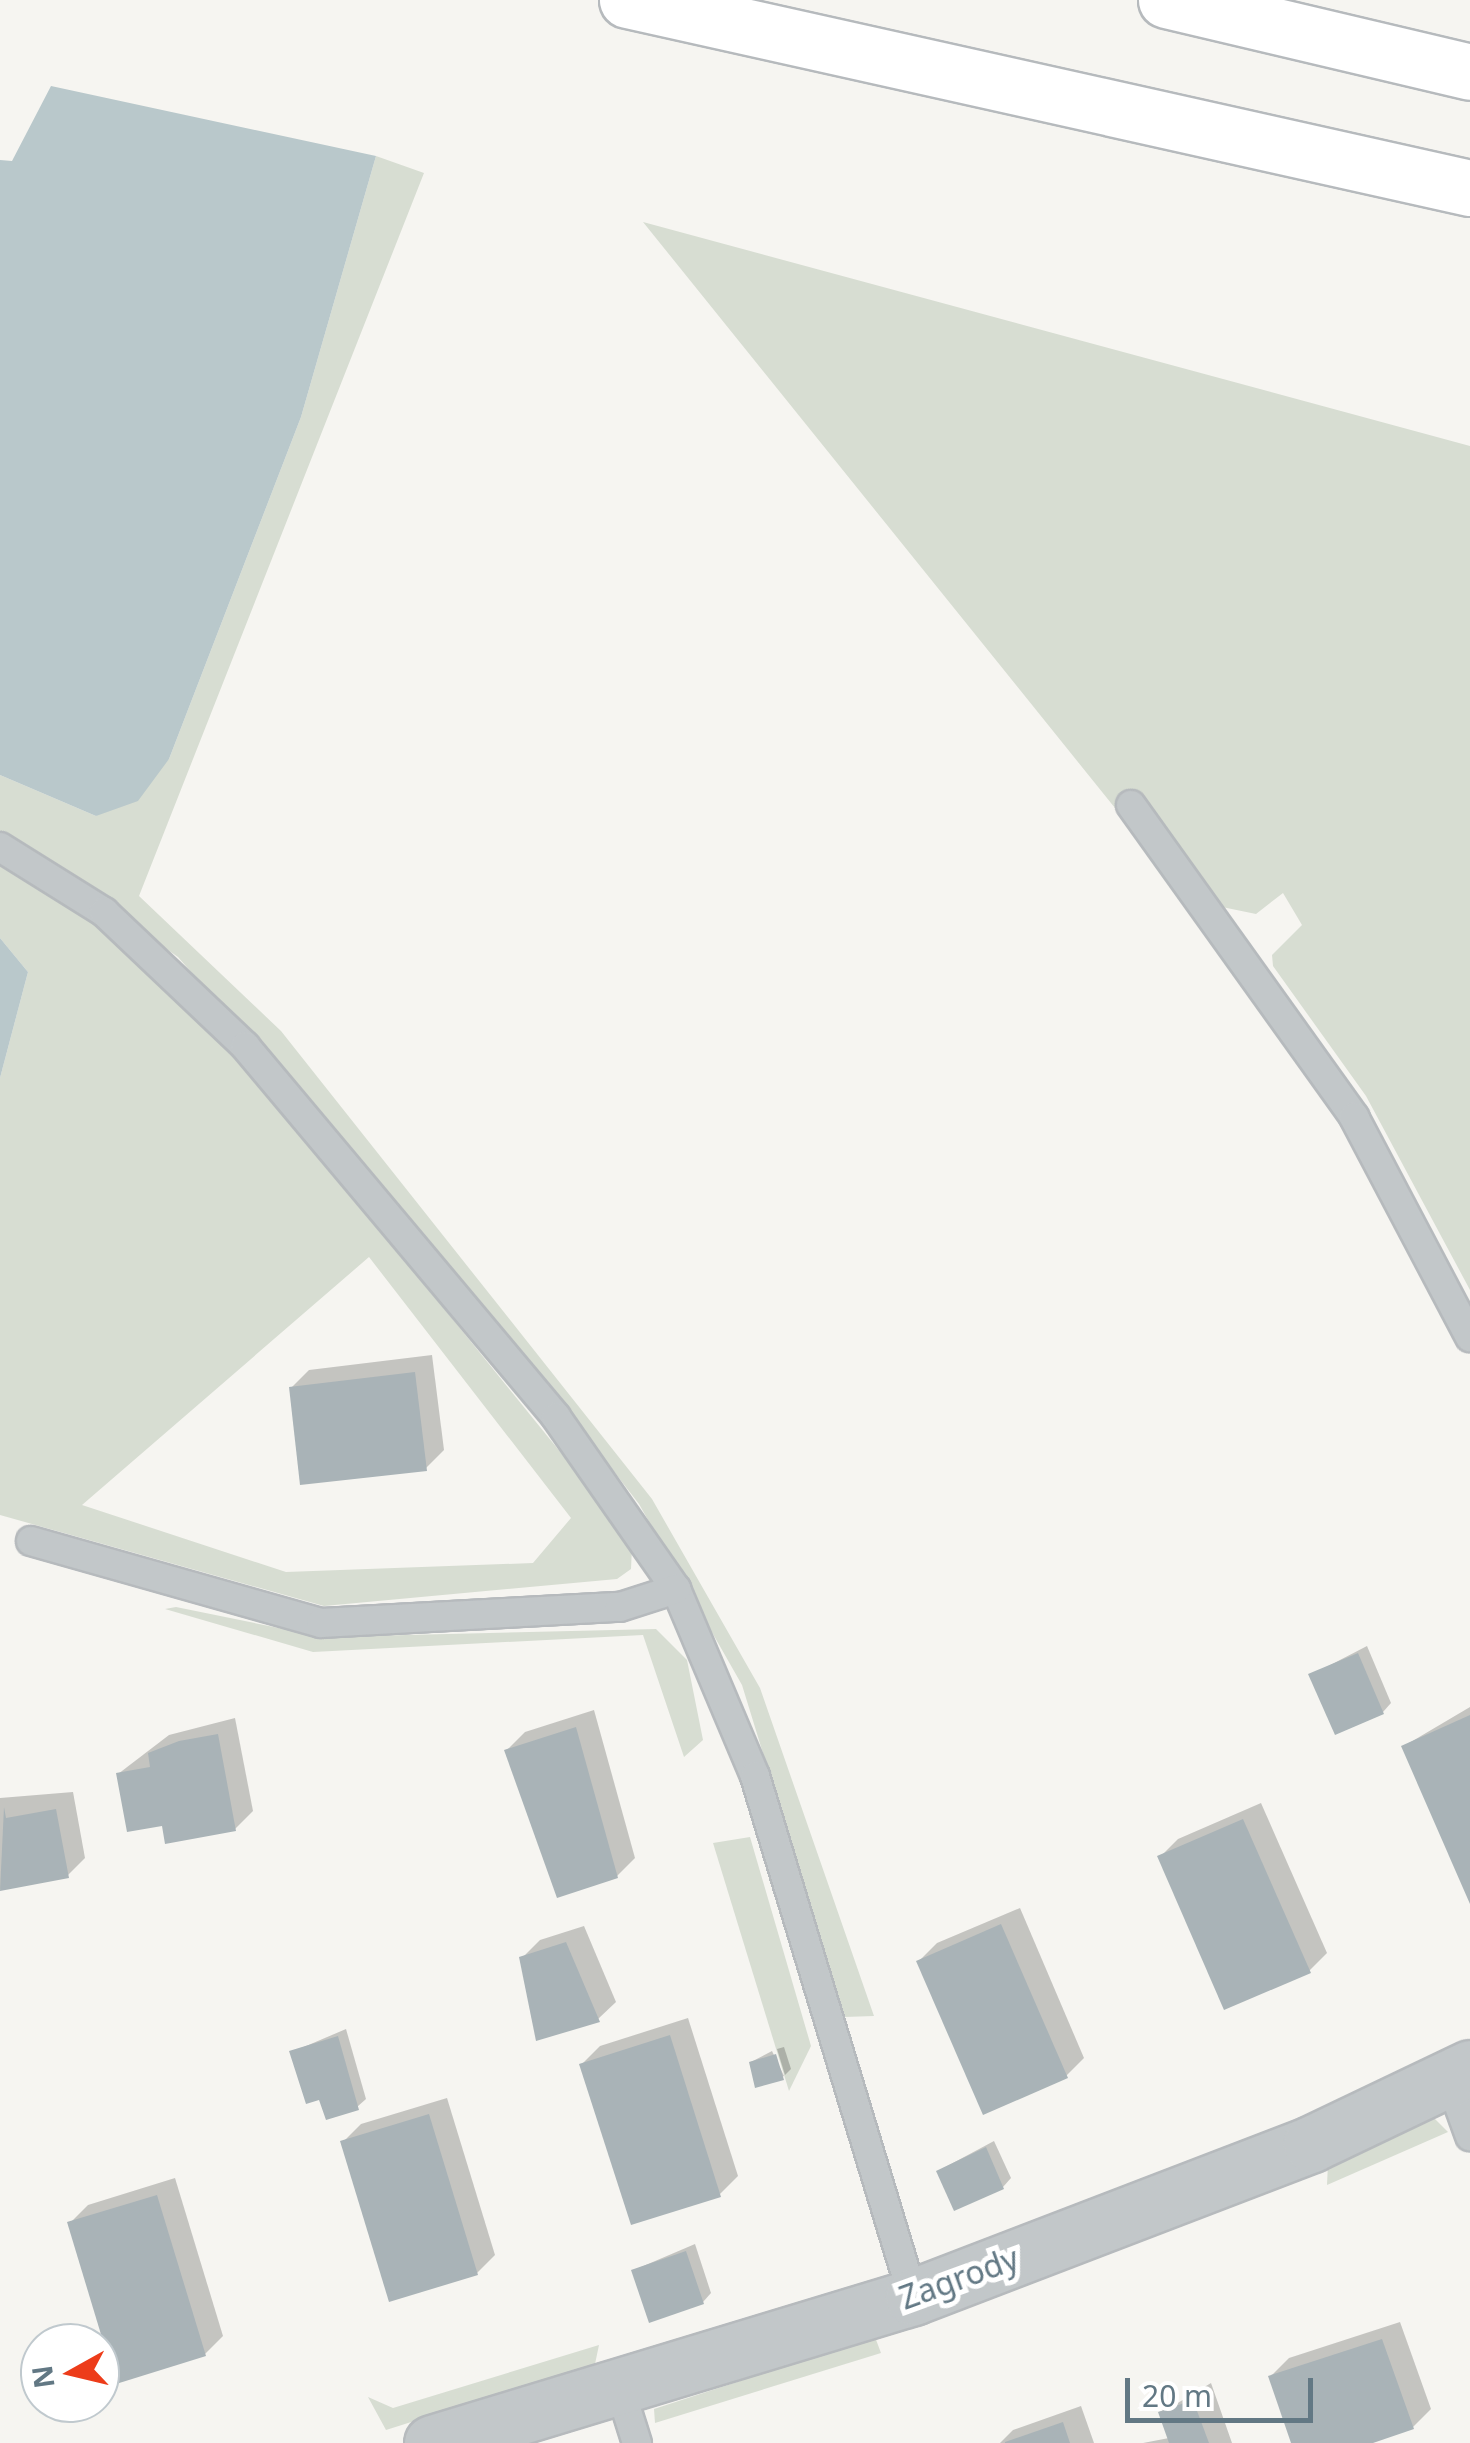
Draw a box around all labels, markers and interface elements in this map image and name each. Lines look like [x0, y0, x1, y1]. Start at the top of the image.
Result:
street label: Zagrody [894, 2239, 1024, 2317]
north arrow [20, 2323, 120, 2423]
scale bar [1130, 2358, 1318, 2420]
text: N [22, 2363, 63, 2391]
text: 20 m [1142, 2375, 1212, 2416]

